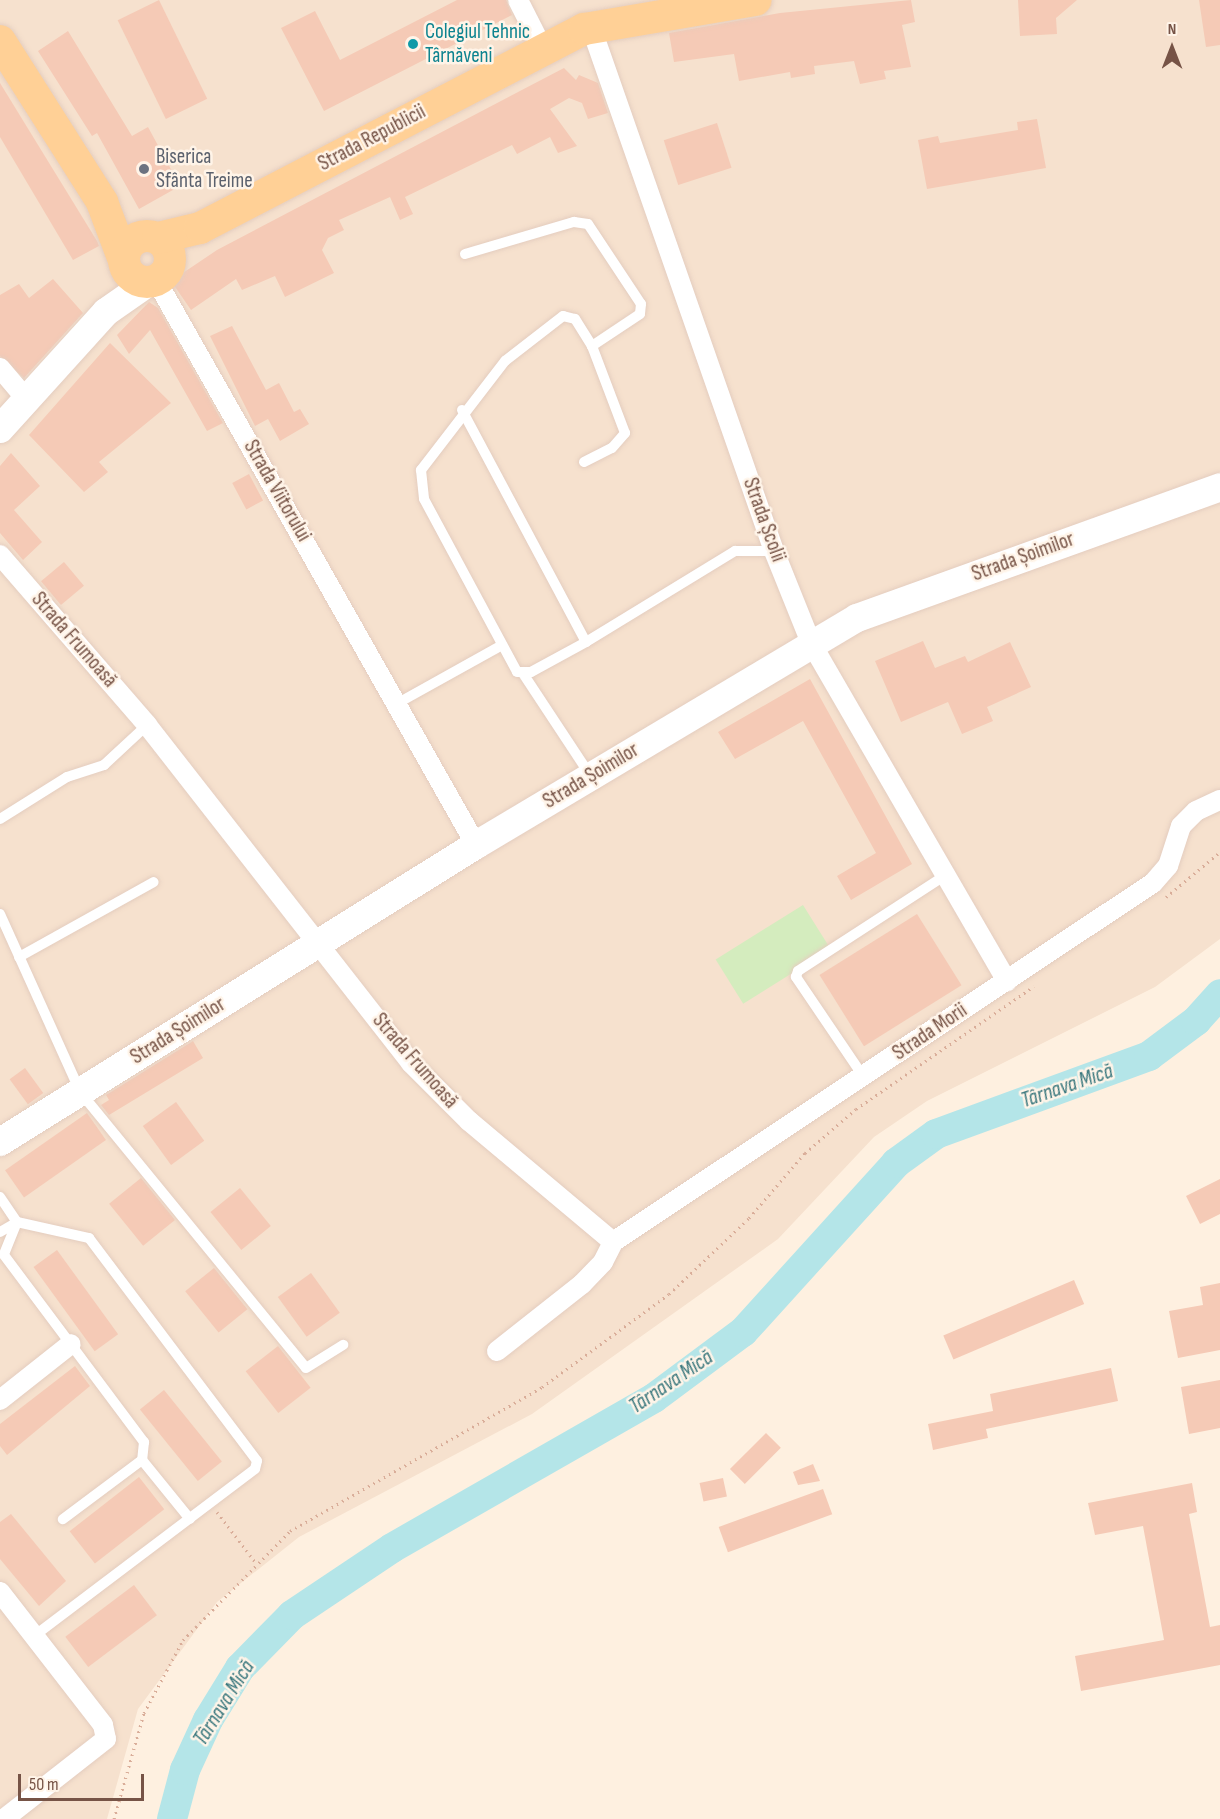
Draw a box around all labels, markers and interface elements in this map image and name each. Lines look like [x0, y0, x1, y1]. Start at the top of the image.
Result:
north arrow [1142, 18, 1202, 78]
place label: Colegiul Tehnic Târnăveni [425, 19, 530, 69]
text: N [1168, 20, 1176, 39]
marker: Colegiul Tehnic Târnăveni [406, 37, 420, 51]
street label: Strada Republicii [314, 99, 430, 177]
place label: Biserica Sfânta Treime [156, 144, 253, 194]
marker: Biserica Sfânta Treime [137, 162, 151, 176]
street label: Strada Viitorului [238, 436, 316, 546]
street label: Strada Școlii [737, 475, 791, 565]
street label: Strada Șoimilor [968, 527, 1078, 587]
street label: Strada Frumoasă [26, 587, 122, 693]
street label: Strada Șoimilor [539, 738, 643, 814]
street label: Strada Șoimilor [126, 992, 230, 1070]
street label: Strada Morii [888, 998, 972, 1066]
street label: Strada Frumoasă [367, 1008, 463, 1114]
water label: Târnava Mică [1018, 1058, 1116, 1114]
water label: Târnava Mică [624, 1344, 718, 1420]
water label: Târnava Mică [188, 1656, 260, 1750]
scale bar [21, 1762, 147, 1800]
text: 50 m [29, 1774, 59, 1795]

